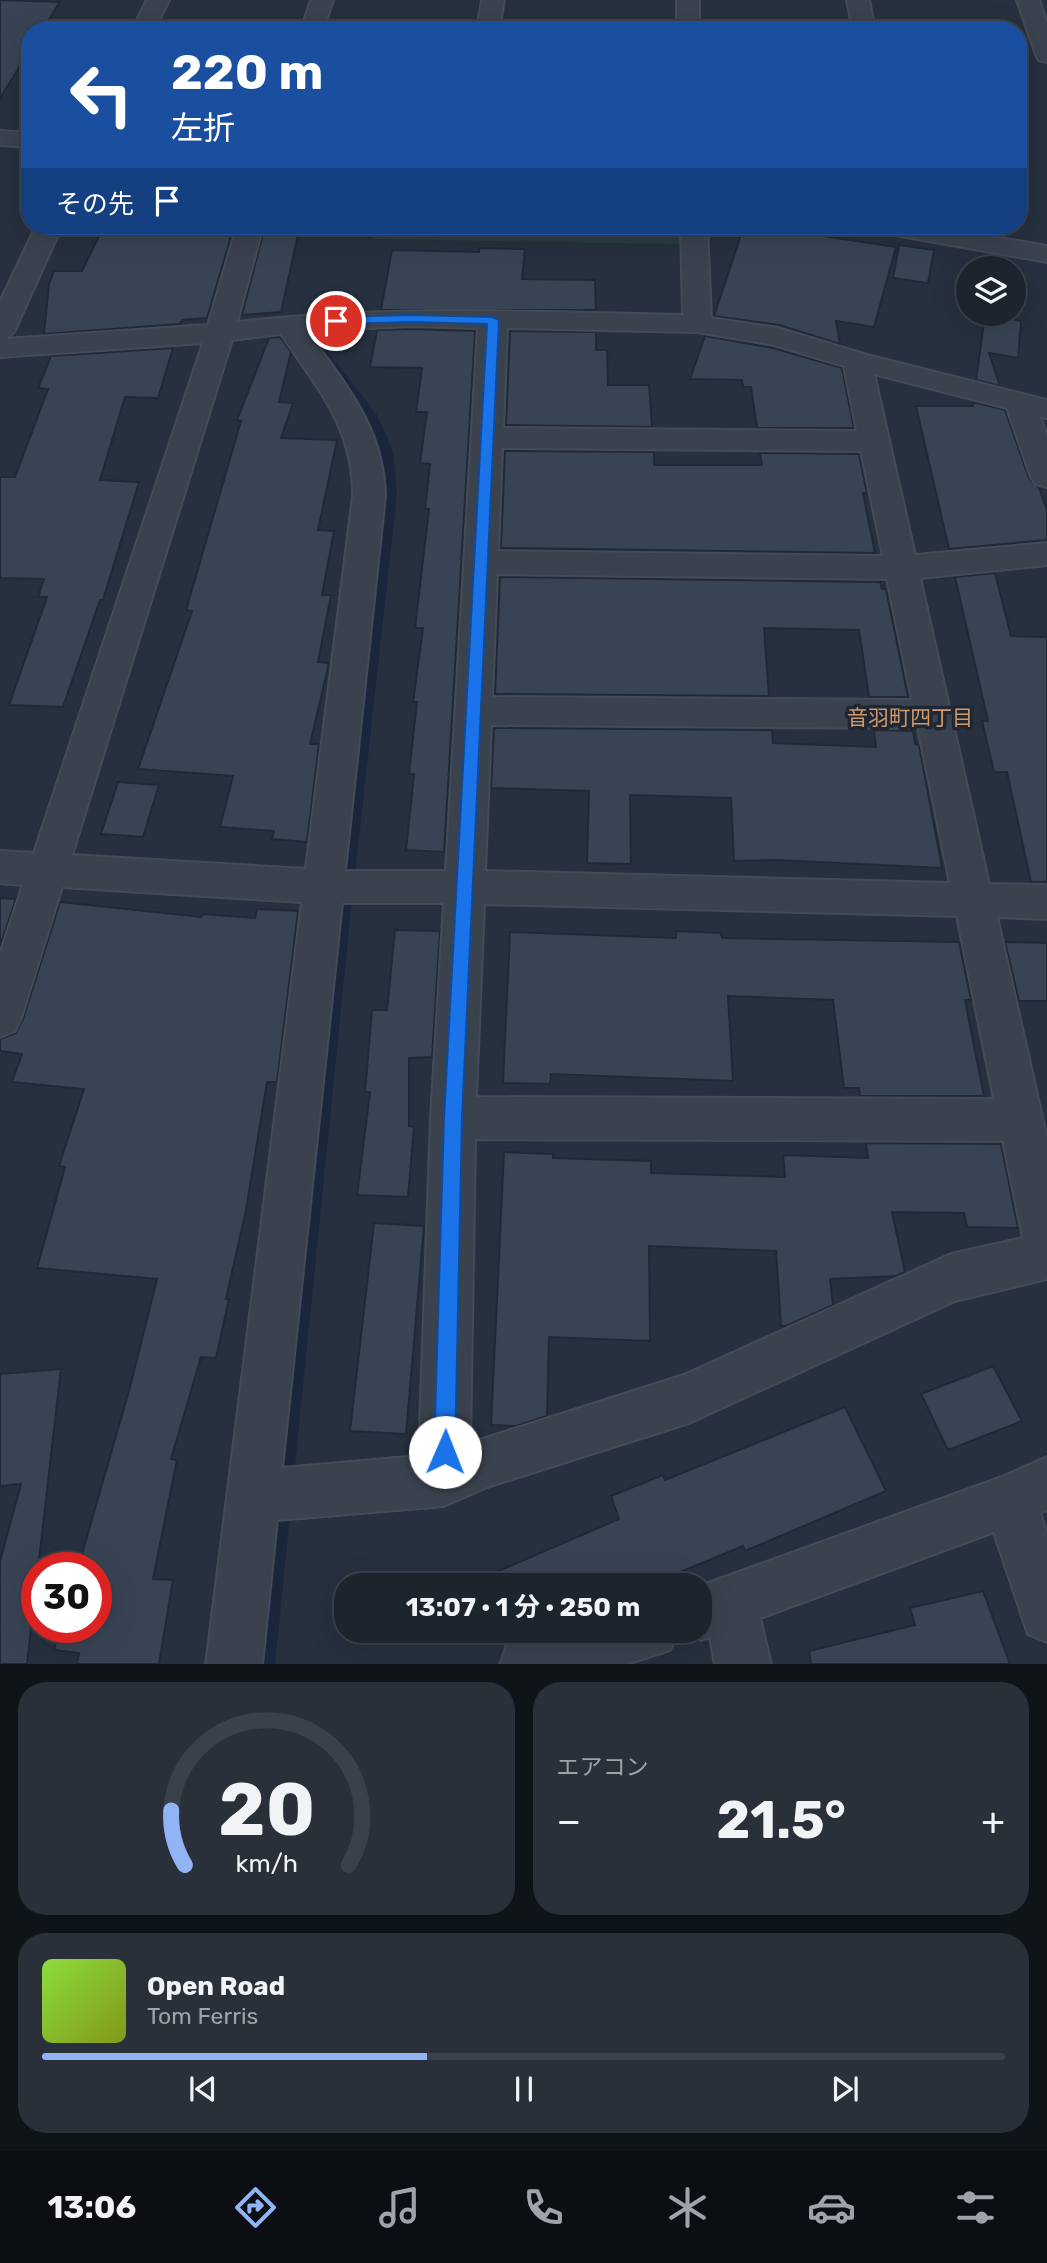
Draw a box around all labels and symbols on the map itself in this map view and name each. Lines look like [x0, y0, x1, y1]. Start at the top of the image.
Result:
pin [306, 291, 366, 351]
district label: 音羽町四丁目 [847, 705, 973, 730]
position arrow [408, 1415, 482, 1489]
speed limit sign: 30 [21, 1552, 112, 1643]

